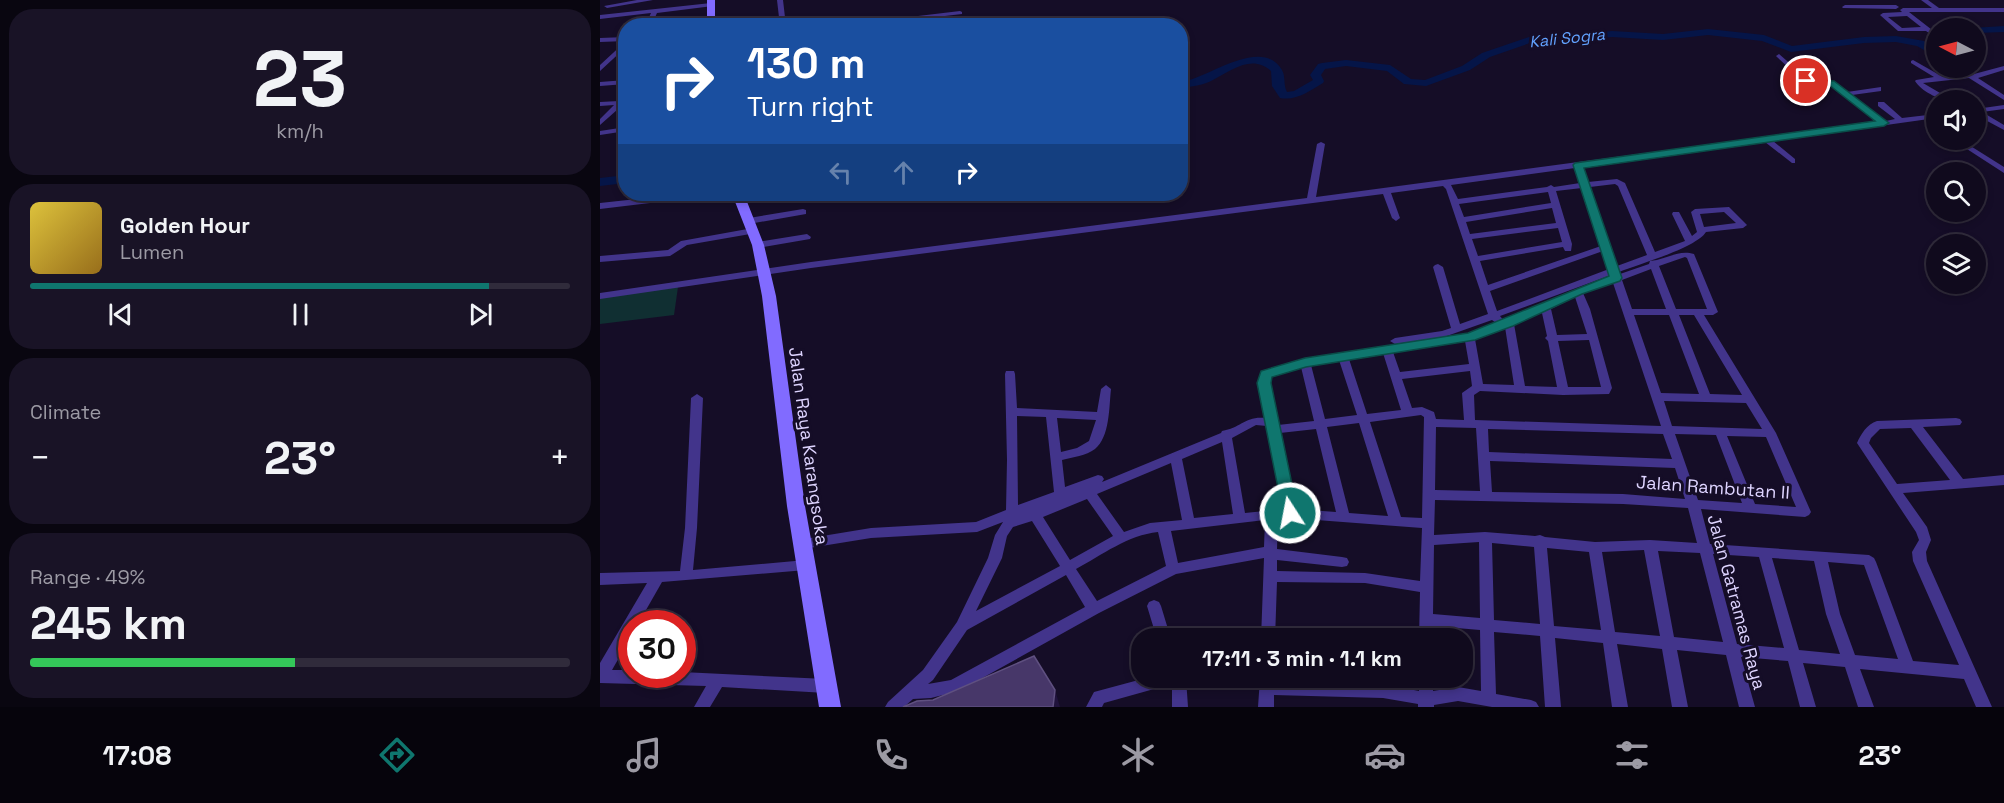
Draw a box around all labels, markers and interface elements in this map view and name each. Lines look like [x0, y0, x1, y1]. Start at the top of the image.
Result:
north arrow [1926, 18, 1986, 78]
map controls [1926, 18, 1986, 294]
water label: Kali Sogra [1528, 24, 1607, 52]
text: 23 [253, 29, 347, 129]
text: 130 m [747, 37, 865, 90]
icon: right [648, 42, 726, 120]
pin [1780, 55, 1831, 106]
icon: arrive [1789, 64, 1822, 97]
text: Turn right [747, 89, 874, 124]
button: sound [1926, 90, 1986, 150]
text: km/h [276, 118, 324, 144]
icon: left [824, 156, 857, 189]
icon: ahead [887, 156, 920, 189]
icon: right [950, 156, 983, 189]
button: search [1926, 162, 1986, 222]
text: Golden Hour [120, 211, 250, 239]
button: layers [1926, 234, 1986, 294]
text: Lumen [120, 239, 184, 265]
icon: previous [104, 298, 137, 331]
icon: pause [284, 298, 317, 331]
icon: next [464, 298, 497, 331]
street label: Jalan Raya Karangsoka [784, 346, 834, 546]
text: Climate [30, 399, 101, 425]
text: 23° [264, 430, 336, 487]
text: − [30, 437, 50, 479]
text: + [550, 437, 570, 479]
street label: Jalan Rambutan II [1635, 470, 1791, 504]
position arrow [1258, 481, 1322, 545]
street label: Jalan Gatramas Raya [1703, 512, 1771, 692]
text: Range · 49% [30, 564, 145, 590]
text: 245 km [30, 595, 187, 652]
speed limit sign: 30 [618, 610, 696, 688]
text: 17:11 · 3 min · 1.1 km [1202, 644, 1402, 672]
icon: directions [376, 734, 418, 776]
icon: music [623, 734, 665, 776]
icon: phone [870, 734, 912, 776]
icon: climate [1117, 734, 1159, 776]
icon: car [1364, 734, 1406, 776]
icon: filters [1611, 734, 1653, 776]
text: 17:08 [103, 738, 171, 773]
text: 23° [1858, 738, 1902, 773]

